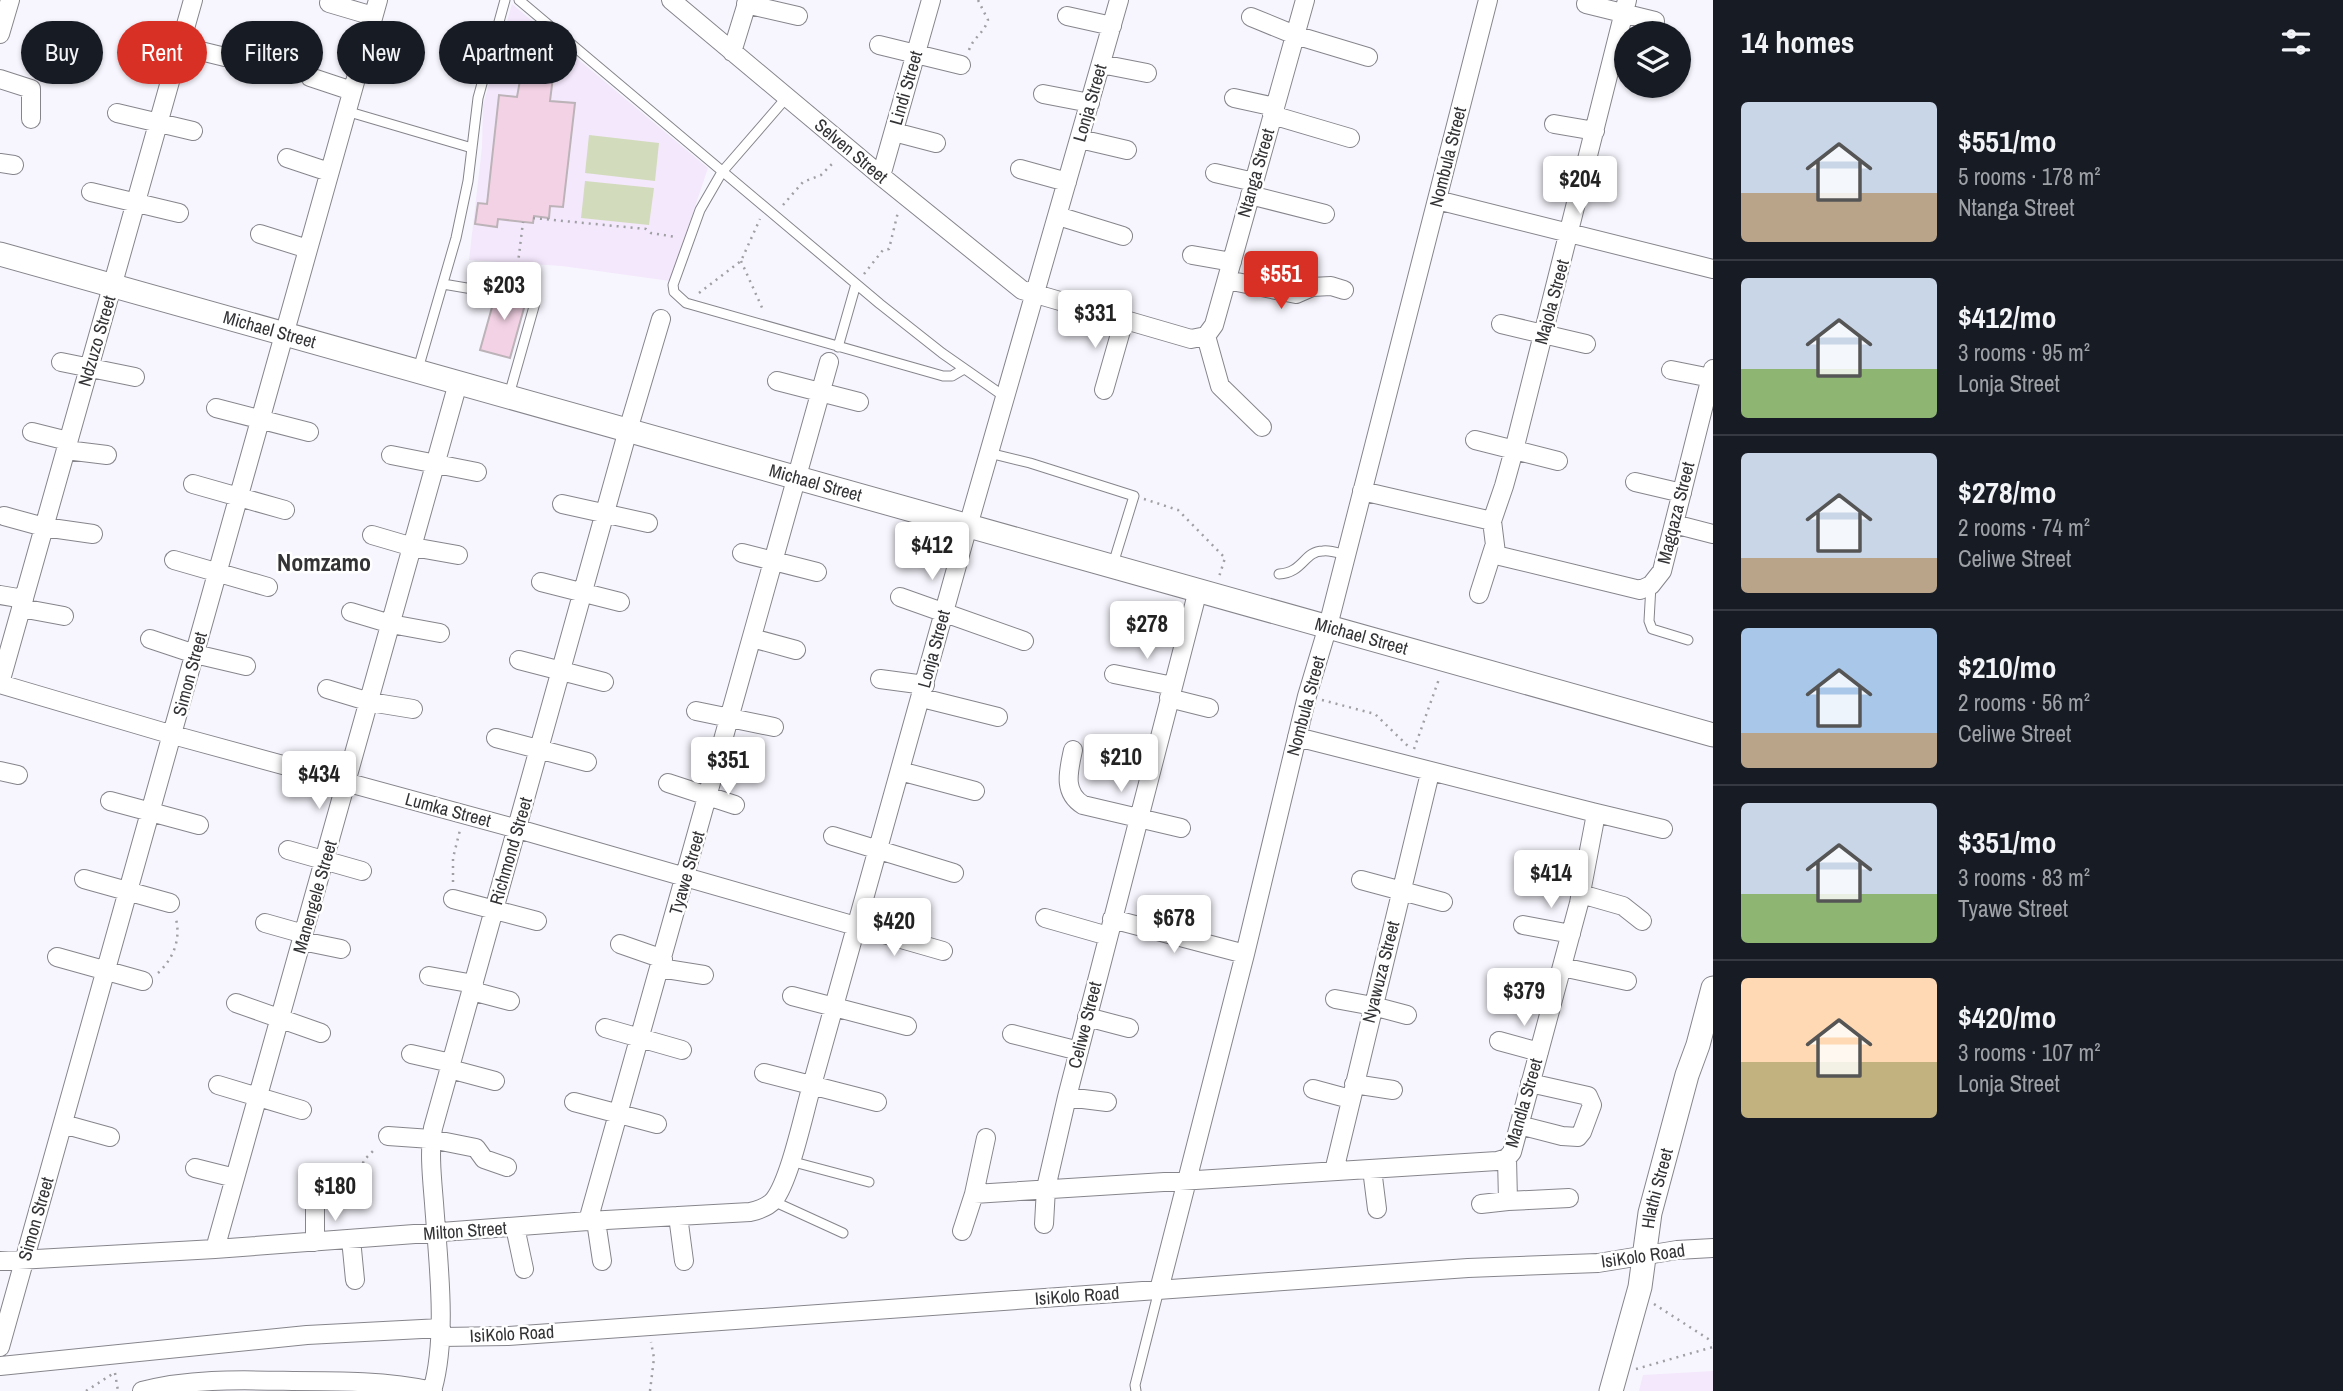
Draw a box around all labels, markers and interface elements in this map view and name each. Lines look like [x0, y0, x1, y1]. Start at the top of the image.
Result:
chip: Buy [21, 21, 103, 84]
chip: Rent [117, 21, 207, 84]
chip: Filters [221, 21, 323, 84]
chip: New [337, 21, 425, 84]
chip: Apartment [439, 21, 577, 84]
map controls [1614, 21, 1691, 98]
button: layers [1614, 21, 1691, 98]
text: 14 homes [1741, 22, 1855, 62]
icon: filters [2277, 23, 2315, 61]
street label: Lindi Street [883, 48, 928, 128]
street label: Lonja Street [1067, 61, 1113, 145]
street label: Nombula Street [1423, 104, 1472, 210]
street label: Selven Street [809, 113, 893, 189]
text: $551/mo [1958, 121, 2056, 161]
street label: Ntanga Street [1231, 126, 1280, 220]
icon: home [1797, 130, 1881, 214]
pin: $204 [1539, 156, 1621, 216]
text: 5 rooms · 178 m² [1958, 161, 2101, 192]
text: $204 [1559, 163, 1601, 194]
text: Ntanga Street [1958, 192, 2074, 223]
pin: $551 [1240, 252, 1322, 311]
street label: Majola Street [1528, 257, 1575, 347]
text: $551 [1260, 258, 1302, 289]
pin: $203 [463, 262, 545, 322]
text: $203 [483, 269, 525, 300]
pin: $331 [1054, 290, 1136, 350]
street label: Ndzuzo Street [72, 292, 121, 389]
text: $331 [1074, 297, 1116, 328]
text: $412/mo [1958, 297, 2056, 337]
street label: Michael Street [220, 304, 319, 354]
icon: home [1797, 306, 1881, 390]
text: 3 rooms · 95 m² [1958, 337, 2090, 368]
text: Lonja Street [1958, 368, 2060, 399]
street label: Michael Street [766, 458, 865, 507]
street label: Magqaza Street [1651, 459, 1700, 566]
text: $278/mo [1958, 472, 2056, 512]
icon: home [1797, 481, 1881, 565]
text: 2 rooms · 74 m² [1958, 512, 2090, 543]
pin: $412 [891, 522, 973, 582]
text: $412 [911, 529, 953, 560]
text: Celiwe Street [1958, 543, 2071, 574]
district label: Nomzamo [277, 546, 371, 578]
pin: $278 [1106, 602, 1188, 661]
street label: Lonja Street [911, 607, 956, 691]
text: $278 [1126, 608, 1168, 639]
street label: Michael Street [1312, 611, 1411, 661]
street label: Simon Street [166, 629, 213, 719]
text: $210/mo [1958, 647, 2056, 687]
street label: Nombula Street [1280, 653, 1331, 759]
icon: home [1797, 656, 1881, 740]
text: 2 rooms · 56 m² [1958, 687, 2090, 718]
text: Celiwe Street [1958, 718, 2071, 749]
pin: $210 [1080, 734, 1162, 794]
pin: $351 [687, 738, 769, 797]
text: $210 [1100, 741, 1142, 772]
text: $351 [707, 744, 749, 775]
pin: $434 [278, 752, 360, 811]
text: $434 [298, 758, 340, 789]
street label: Lumka Street [402, 786, 494, 833]
street label: Richmond Street [483, 794, 538, 908]
text: $351/mo [1958, 822, 2056, 862]
street label: Tyawe Street [663, 828, 710, 918]
icon: home [1797, 831, 1881, 915]
street label: Manengele Street [286, 837, 343, 956]
pin: $414 [1510, 850, 1592, 910]
text: $414 [1530, 857, 1572, 888]
text: 3 rooms · 83 m² [1958, 862, 2090, 893]
text: Tyawe Street [1958, 893, 2068, 924]
pin: $678 [1133, 895, 1215, 955]
pin: $420 [853, 898, 935, 958]
text: $678 [1153, 902, 1195, 933]
text: $420 [873, 905, 915, 936]
street label: Nyawuza Street [1356, 918, 1405, 1025]
pin: $379 [1483, 968, 1565, 1028]
text: $379 [1503, 975, 1545, 1006]
street label: Celiwe Street [1062, 979, 1107, 1071]
text: $420/mo [1958, 997, 2056, 1037]
icon: home [1797, 1006, 1881, 1090]
text: 3 rooms · 107 m² [1958, 1037, 2101, 1068]
street label: Mandla Street [1499, 1055, 1548, 1150]
text: Lonja Street [1958, 1068, 2060, 1099]
street label: Hlathi Street [1635, 1145, 1679, 1230]
pin: $180 [294, 1164, 376, 1223]
text: $180 [314, 1170, 356, 1201]
street label: Simon Street [12, 1174, 59, 1264]
street label: Milton Street [422, 1215, 508, 1246]
street label: IsiKolo Road [1599, 1237, 1687, 1274]
street label: IsiKolo Road [1034, 1280, 1120, 1311]
street label: IsiKolo Road [469, 1319, 555, 1348]

